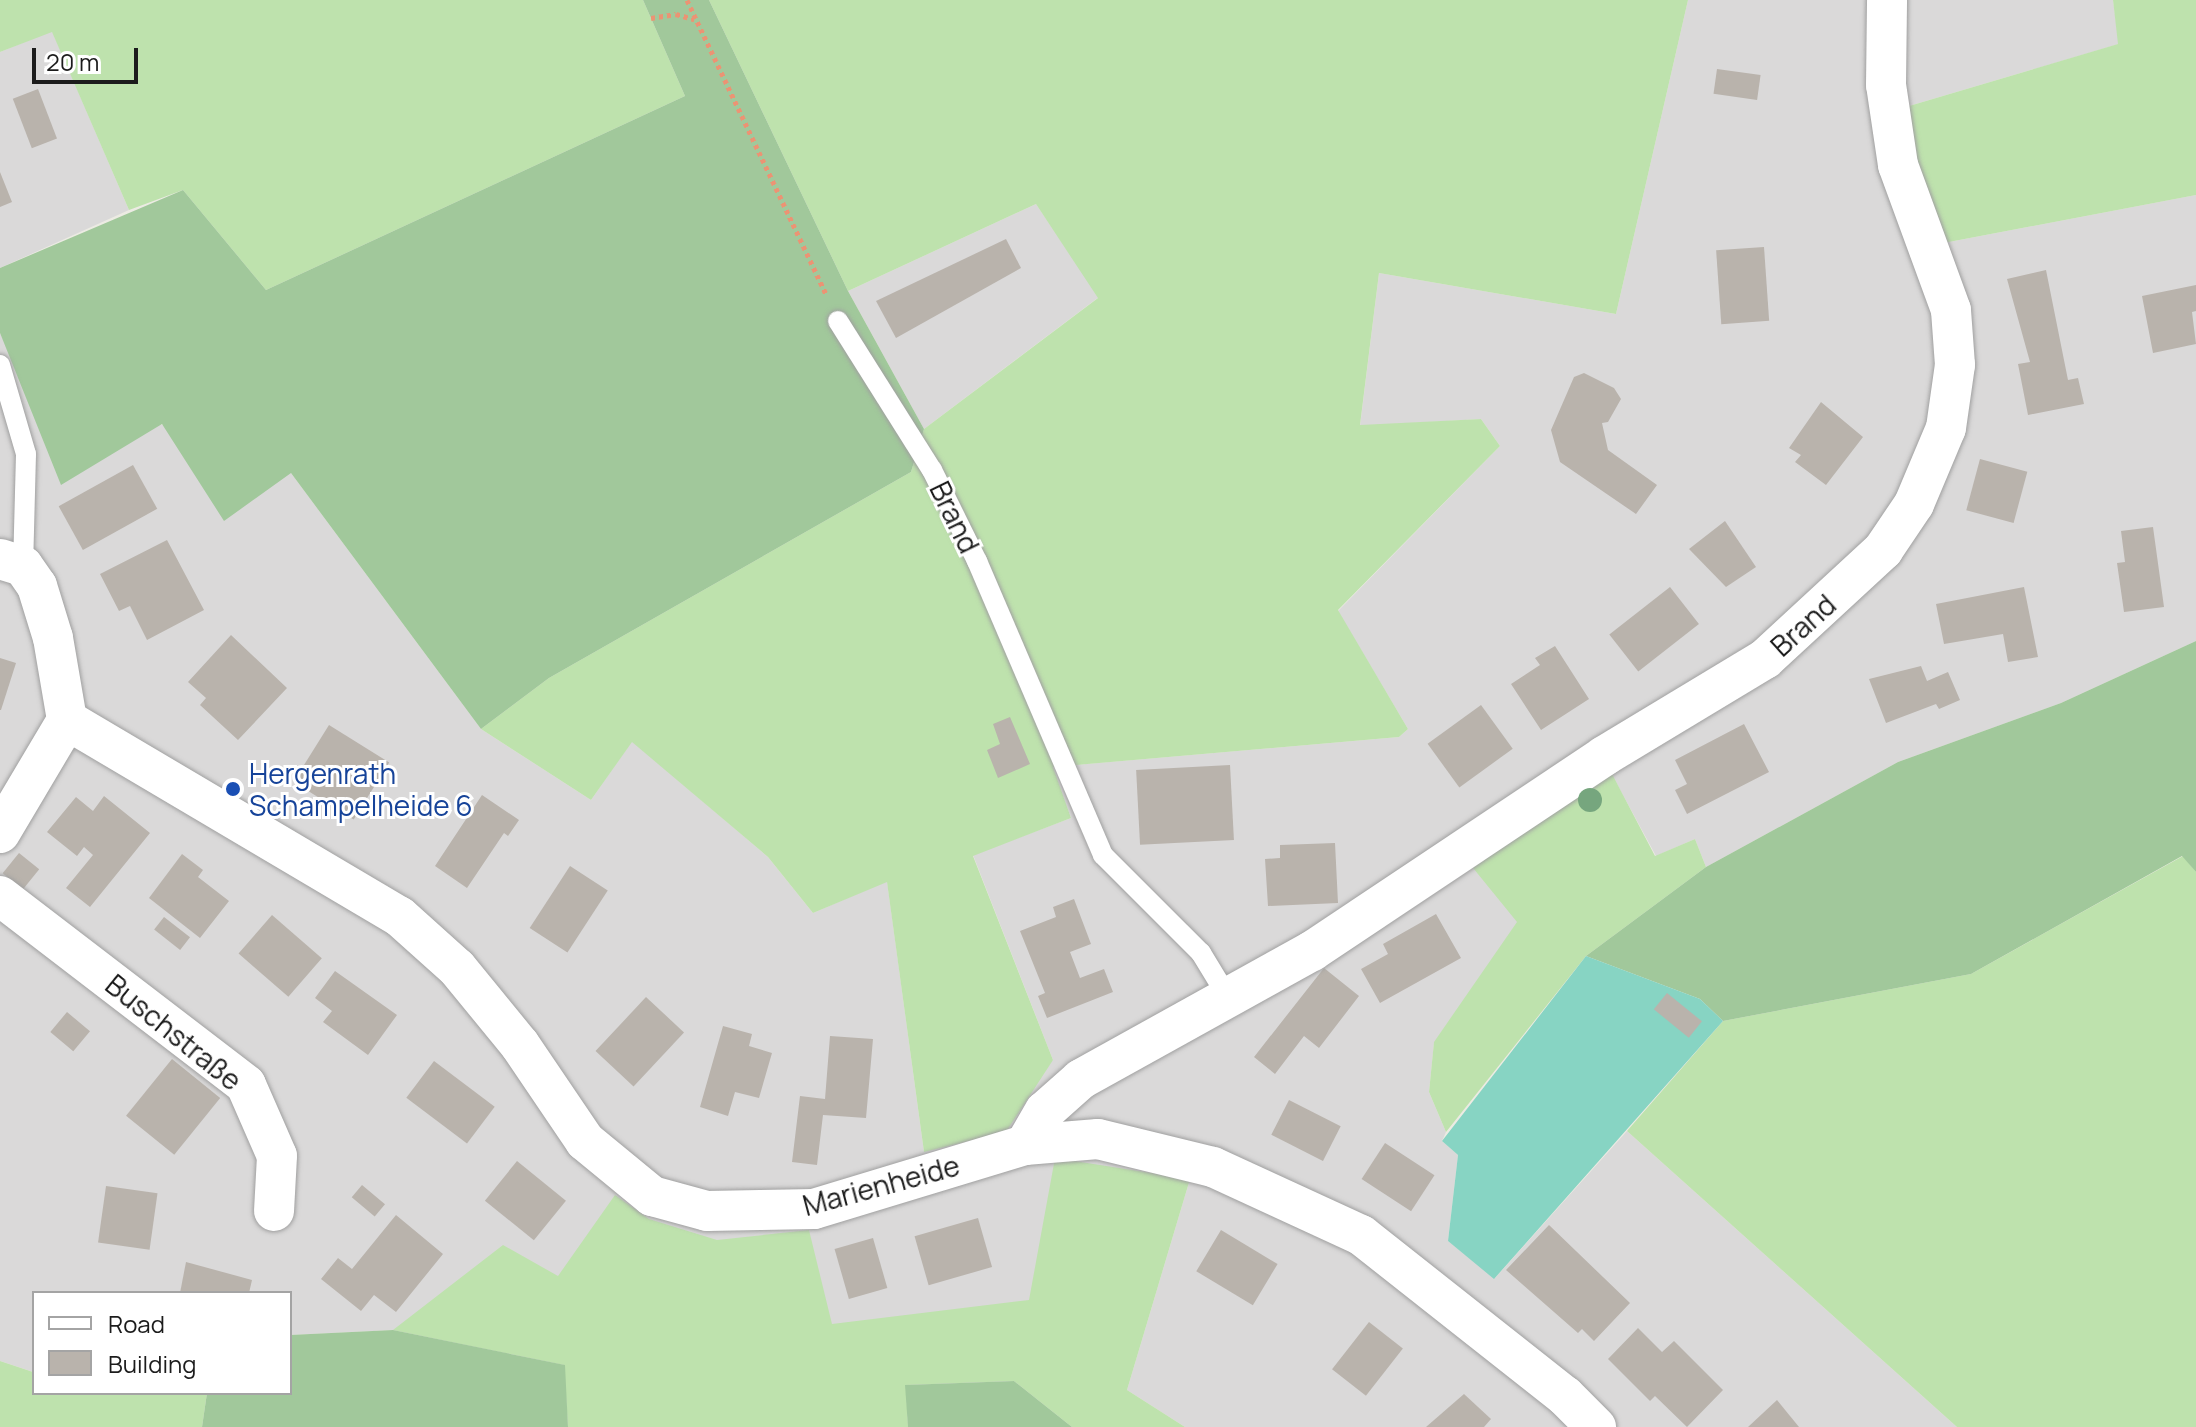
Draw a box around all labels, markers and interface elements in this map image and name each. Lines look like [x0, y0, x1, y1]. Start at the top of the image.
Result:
scale bar [36, 32, 142, 82]
text: 20 m [46, 45, 99, 78]
street label: Brand [923, 476, 987, 558]
street label: Brand [1764, 587, 1842, 663]
place label: Hergenrath Schampelheide 6 [249, 756, 473, 822]
marker: Hergenrath Schampelheide 6 [224, 780, 242, 798]
street label: Buschstraße [99, 967, 249, 1097]
street label: Marienheide [799, 1148, 963, 1222]
legend [32, 1291, 292, 1395]
text: Road [108, 1307, 165, 1340]
text: Building [108, 1347, 196, 1380]

